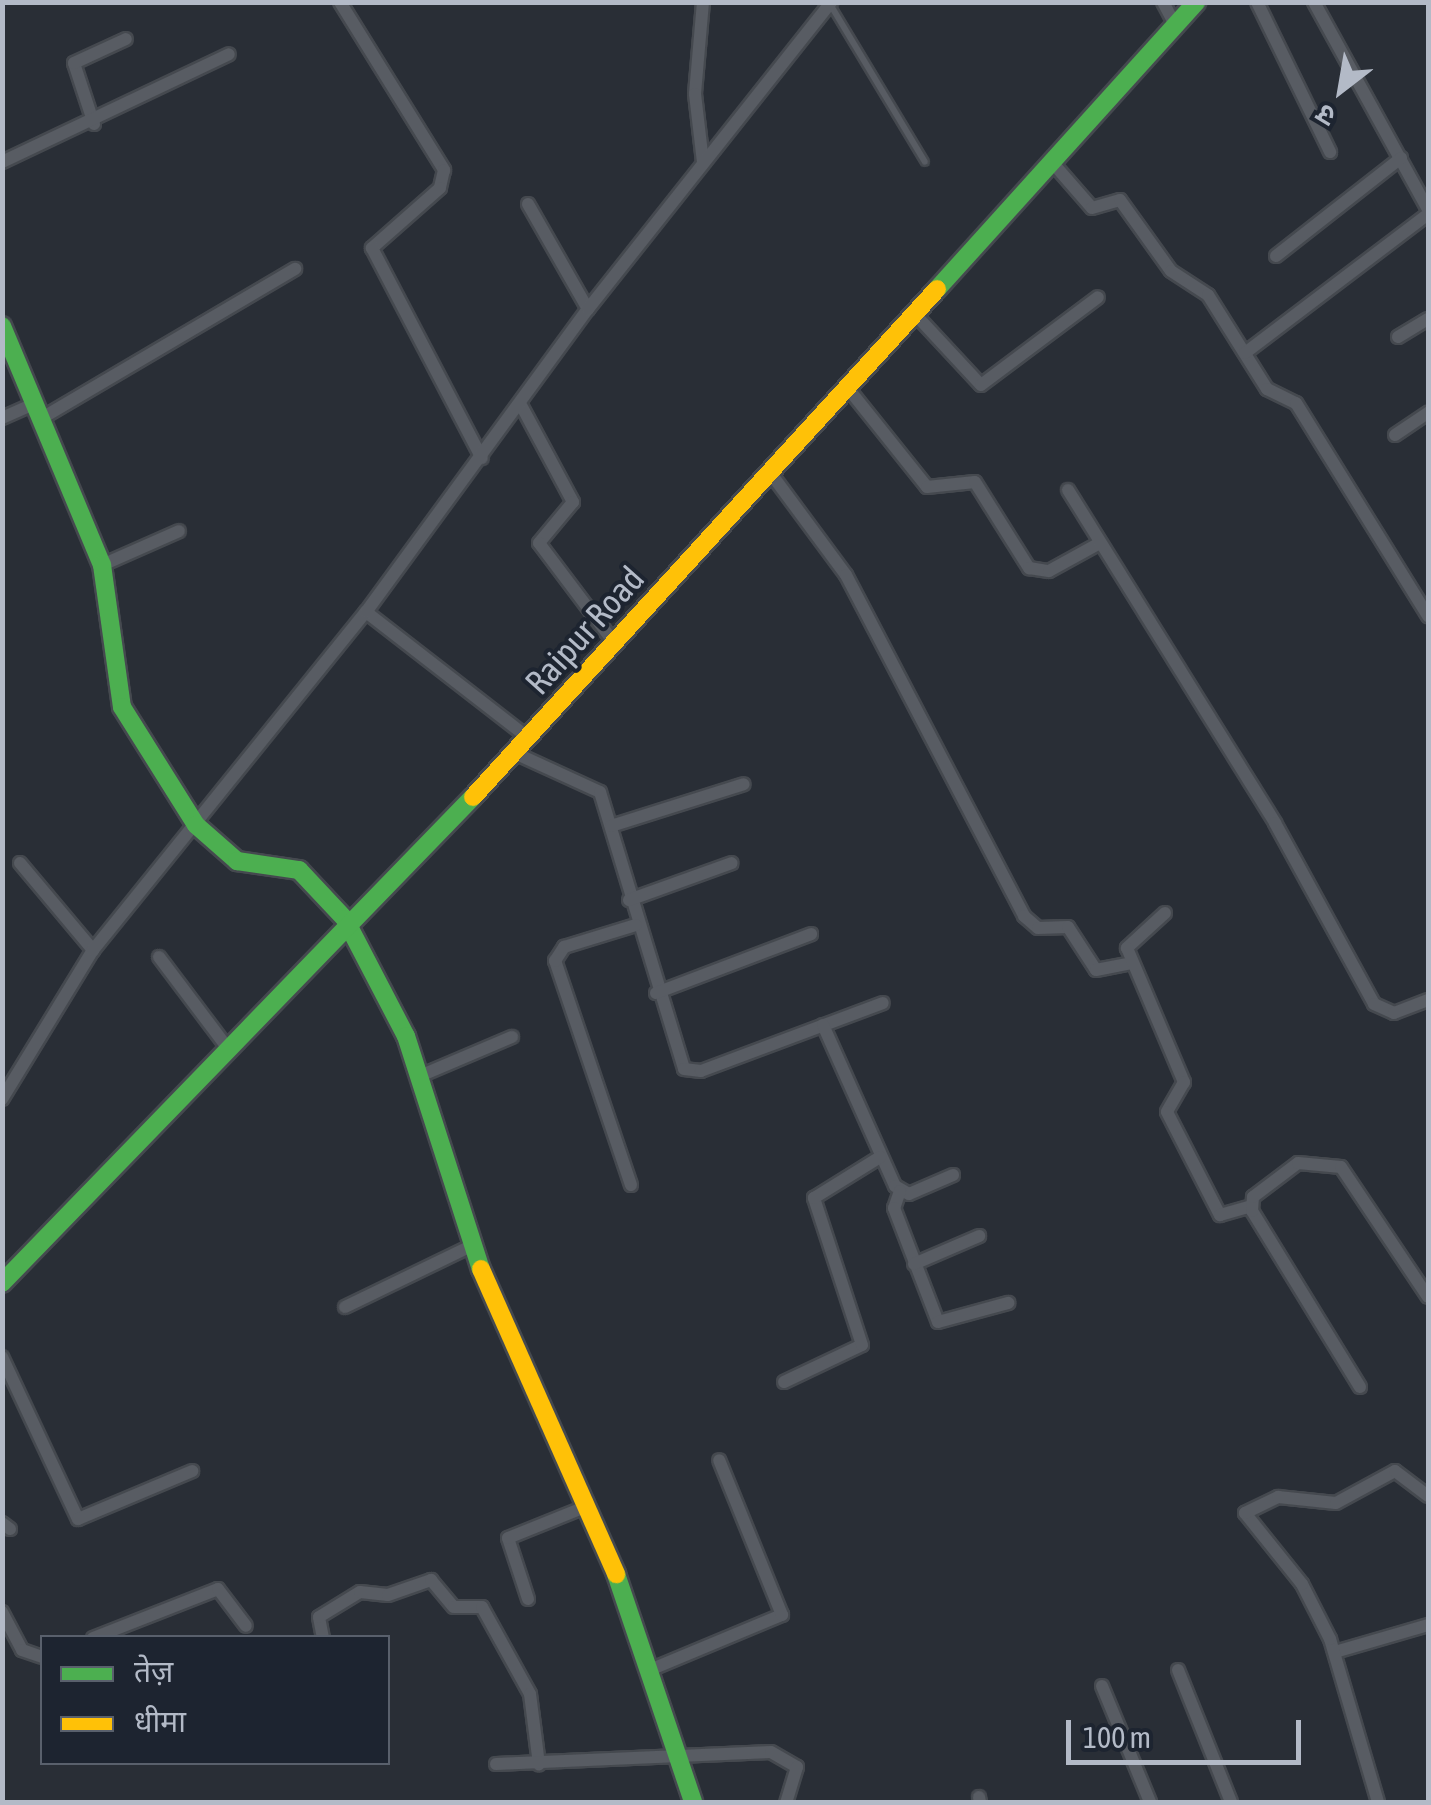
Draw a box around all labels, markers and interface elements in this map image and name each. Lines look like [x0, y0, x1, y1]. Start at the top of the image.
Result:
north arrow [1291, 40, 1391, 140]
text: उ [1310, 98, 1341, 134]
street label: Raipur Road [516, 558, 652, 702]
legend [40, 1635, 390, 1765]
text: तेज़ [134, 1654, 173, 1688]
scale bar [1071, 1700, 1306, 1762]
text: धीमा [134, 1704, 186, 1738]
text: 100 m [1083, 1720, 1151, 1754]

